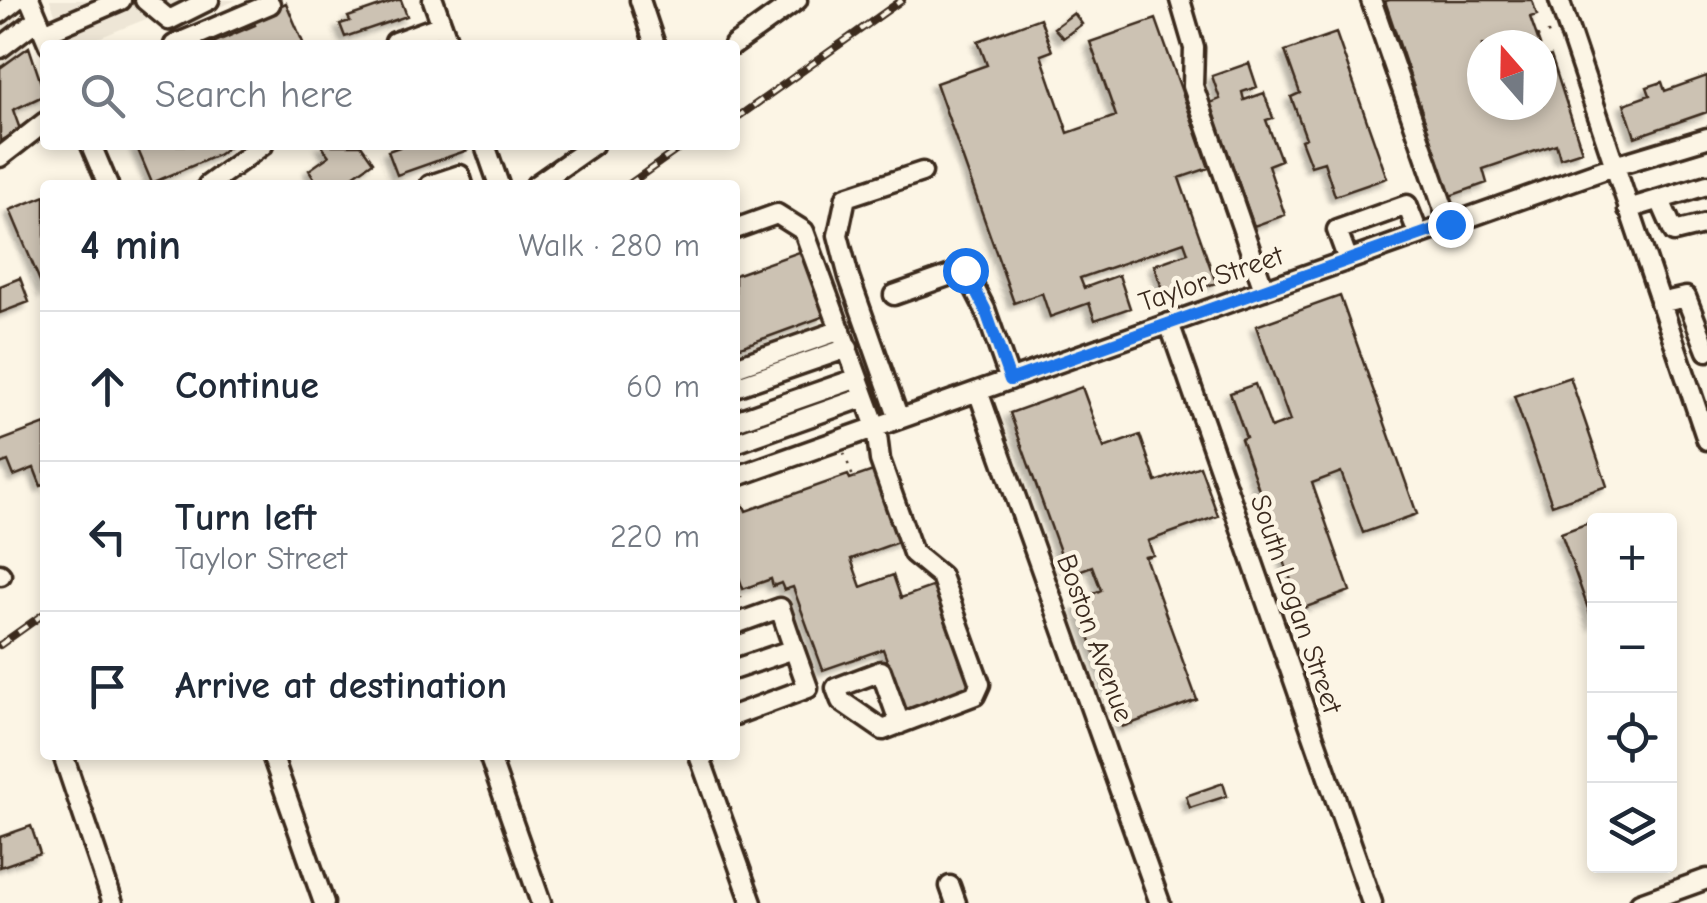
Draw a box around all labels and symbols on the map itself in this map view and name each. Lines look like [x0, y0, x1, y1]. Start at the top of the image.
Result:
north arrow [1467, 30, 1557, 120]
route end [1428, 202, 1474, 248]
street label: Taylor Street [1135, 239, 1288, 319]
route start [943, 248, 989, 294]
street label: South Logan Street [1244, 490, 1349, 719]
street label: Boston Avenue [1050, 550, 1140, 726]

